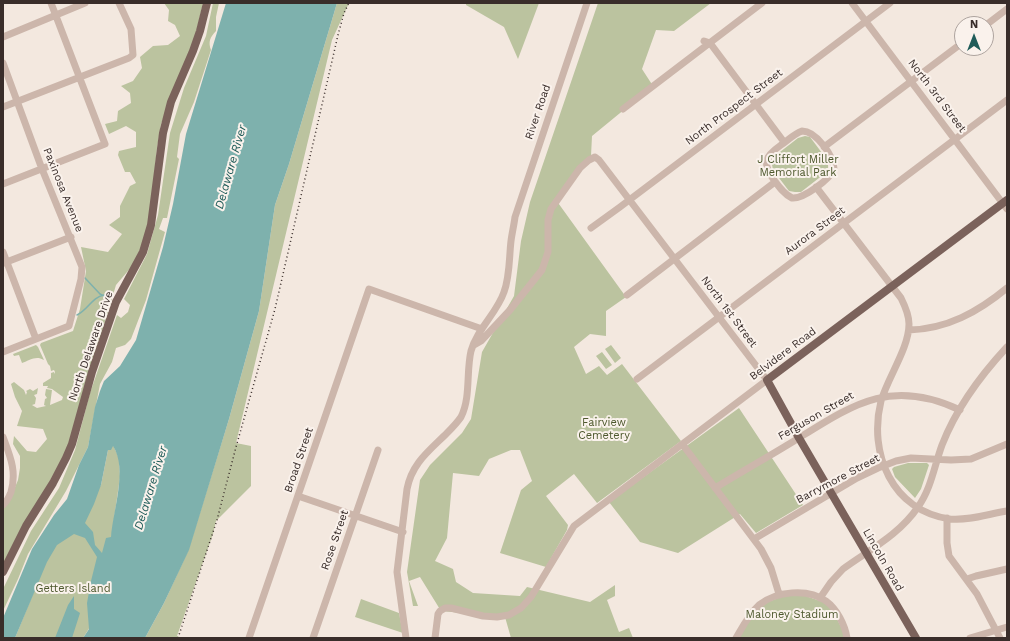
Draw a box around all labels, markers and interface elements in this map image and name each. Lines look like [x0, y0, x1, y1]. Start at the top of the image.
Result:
north arrow [954, 16, 994, 56]
text: N [970, 18, 978, 31]
street label: North 3rd Street [905, 57, 969, 135]
street label: North Prospect Street [683, 66, 785, 148]
street label: River Road [522, 83, 554, 141]
water label: Delaware River [212, 123, 250, 211]
street label: Paxinosa Avenue [40, 146, 86, 234]
park label: J Cliffort Miller Memorial Park [757, 153, 839, 179]
street label: Aurora Street [782, 204, 848, 258]
street label: North 1st Street [698, 274, 760, 350]
street label: North Delaware Drive [66, 290, 116, 402]
street label: Belvidere Road [747, 325, 819, 383]
street label: Ferguson Street [776, 389, 856, 443]
park label: Fairview Cemetery [578, 416, 630, 442]
street label: Broad Street [282, 426, 316, 494]
water label: Delaware River [131, 444, 171, 532]
street label: Barrymore Street [794, 451, 882, 507]
street label: Rose Street [319, 508, 351, 572]
street label: Lincoln Road [860, 526, 906, 594]
park label: Getters Island [35, 582, 111, 596]
park label: Maloney Stadium [746, 608, 838, 622]

